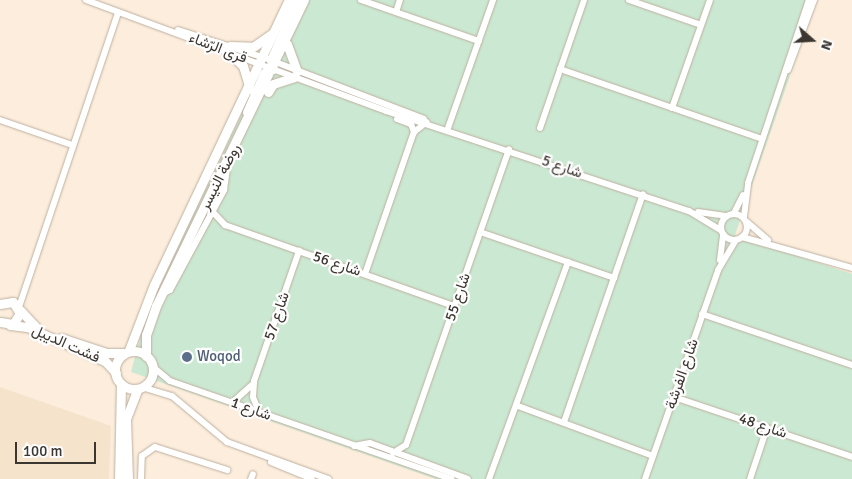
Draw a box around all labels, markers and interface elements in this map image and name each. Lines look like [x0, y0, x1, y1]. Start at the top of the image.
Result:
north arrow [787, 15, 837, 65]
street label: قرى الرّشاء [186, 29, 250, 67]
text: N [817, 38, 836, 52]
street label: روضة النيسر [196, 141, 244, 213]
street label: شارع 5 [539, 152, 585, 182]
street label: شارع 56 [311, 247, 363, 281]
street label: شارع 55 [441, 271, 475, 323]
street label: شارع 57 [260, 290, 294, 342]
street label: فشت الديبل [29, 321, 103, 367]
street label: شارع الفرشة [662, 337, 702, 411]
place label: Woqod [197, 348, 241, 366]
marker: Woqod [181, 351, 193, 363]
street label: شارع 1 [228, 393, 274, 425]
street label: شارع 48 [737, 409, 789, 443]
scale bar [18, 432, 99, 464]
text: 100 m [23, 442, 63, 460]

